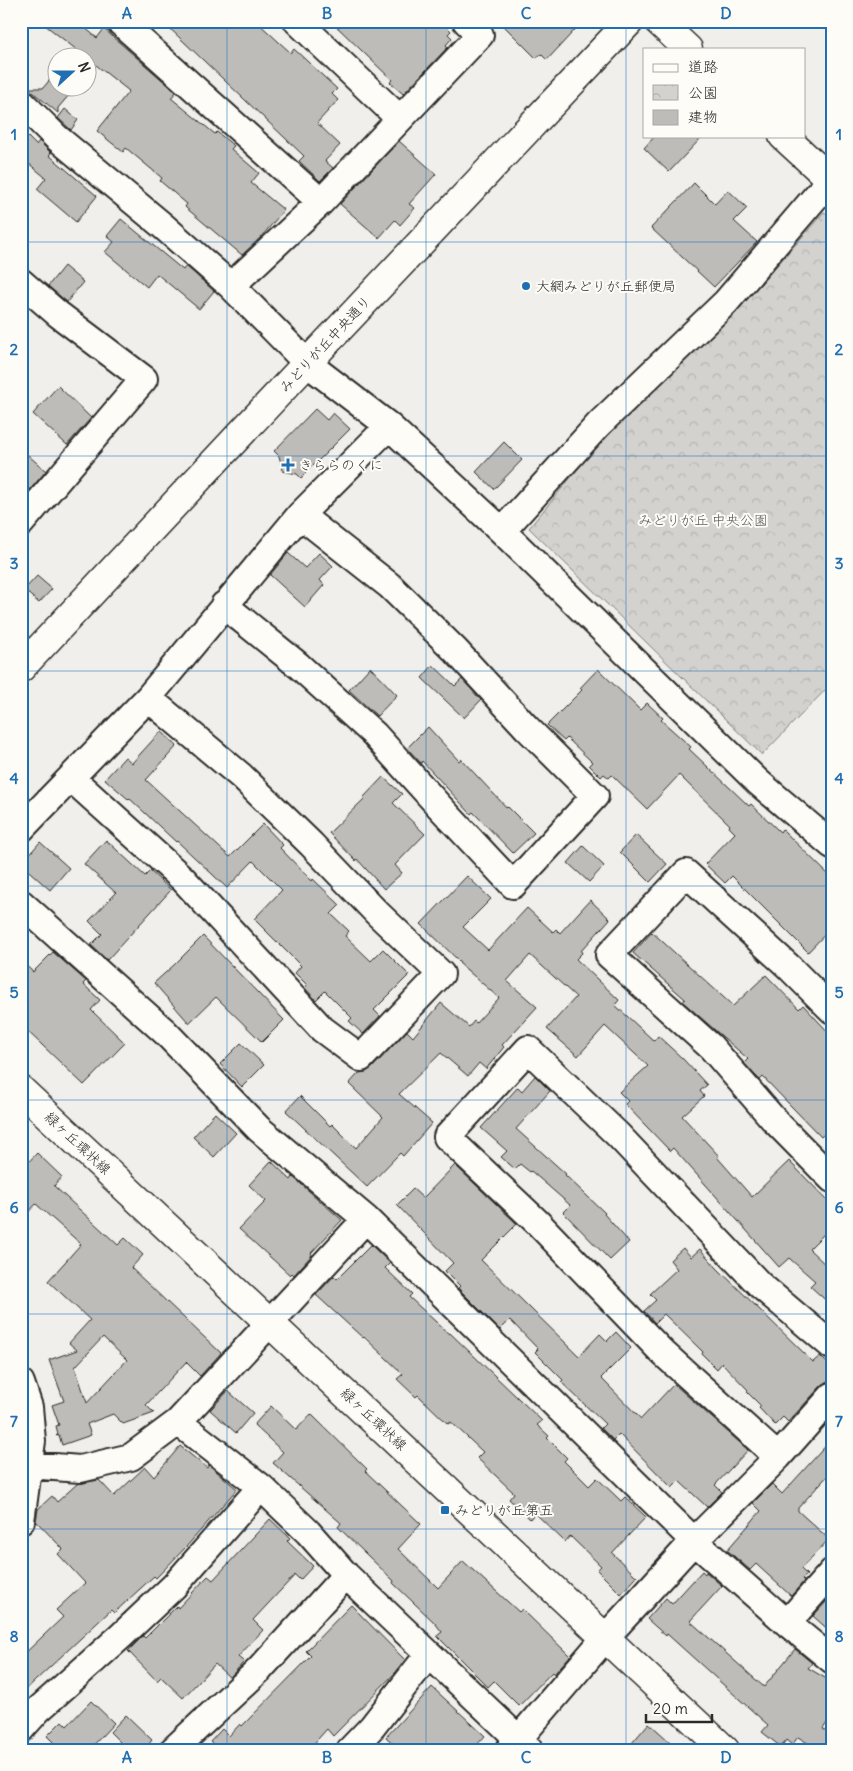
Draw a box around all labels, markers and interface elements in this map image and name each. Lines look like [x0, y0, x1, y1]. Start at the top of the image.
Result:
text: A [122, 3, 132, 23]
text: B [322, 3, 333, 23]
text: C [521, 3, 532, 23]
text: D [720, 3, 732, 23]
north arrow [48, 48, 98, 98]
legend [643, 48, 806, 138]
text: 道路 [688, 57, 718, 76]
text: N [74, 60, 94, 75]
text: 公園 [688, 83, 718, 102]
text: 建物 [688, 107, 718, 126]
text: 1 [11, 124, 17, 144]
text: 1 [836, 124, 842, 144]
place label: 大網みどりが丘郵便局 [536, 277, 676, 295]
marker: 大網みどりが丘郵便局 [520, 280, 532, 292]
street label: みどりが丘中央通り [275, 292, 375, 396]
text: 2 [10, 339, 19, 359]
text: 2 [835, 339, 844, 359]
place label: きららのくに [299, 456, 383, 474]
marker: きららのくに [281, 458, 295, 472]
park label: みどりが丘 中央公園 [638, 511, 768, 529]
text: 3 [9, 553, 19, 573]
text: 3 [834, 553, 844, 573]
text: 4 [9, 768, 19, 788]
text: 4 [834, 768, 844, 788]
text: 5 [9, 982, 19, 1002]
text: 5 [834, 982, 844, 1002]
street label: 緑ヶ丘環状線 [41, 1108, 115, 1178]
text: 6 [9, 1197, 19, 1217]
text: 6 [834, 1197, 844, 1217]
street label: 緑ヶ丘環状線 [337, 1384, 411, 1454]
text: 7 [10, 1411, 18, 1431]
text: 7 [835, 1411, 843, 1431]
place label: みどりが丘第五 [455, 1501, 553, 1519]
marker: みどりが丘第五 [439, 1504, 451, 1516]
text: 8 [9, 1626, 19, 1646]
text: 8 [834, 1626, 844, 1646]
scale bar [646, 1691, 712, 1723]
text: 20 m [653, 1699, 688, 1718]
text: A [122, 1747, 132, 1767]
text: B [322, 1747, 333, 1767]
text: C [521, 1747, 532, 1767]
text: D [720, 1747, 732, 1767]

